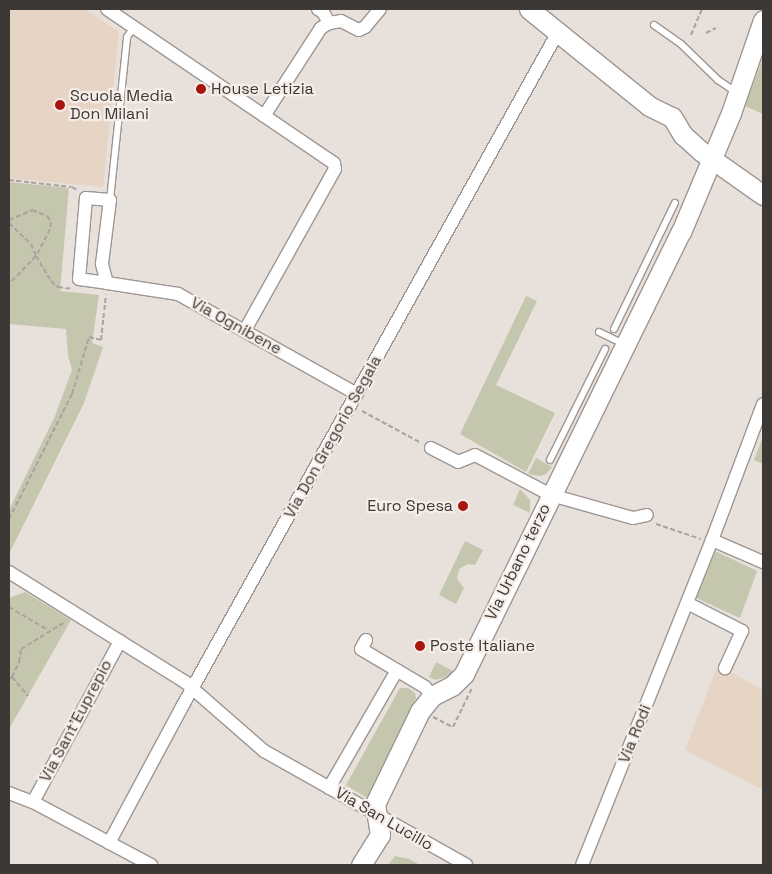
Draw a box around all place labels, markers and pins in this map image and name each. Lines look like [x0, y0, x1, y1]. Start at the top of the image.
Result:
place label: House Letizia [211, 79, 314, 99]
marker: House Letizia [195, 83, 207, 95]
place label: Scuola Media Don Milani [70, 86, 173, 124]
marker: Scuola Media Don Milani [54, 99, 66, 111]
place label: Euro Spesa [367, 496, 453, 516]
marker: Euro Spesa [457, 500, 469, 512]
place label: Poste Italiane [430, 636, 535, 656]
marker: Poste Italiane [414, 640, 426, 652]

